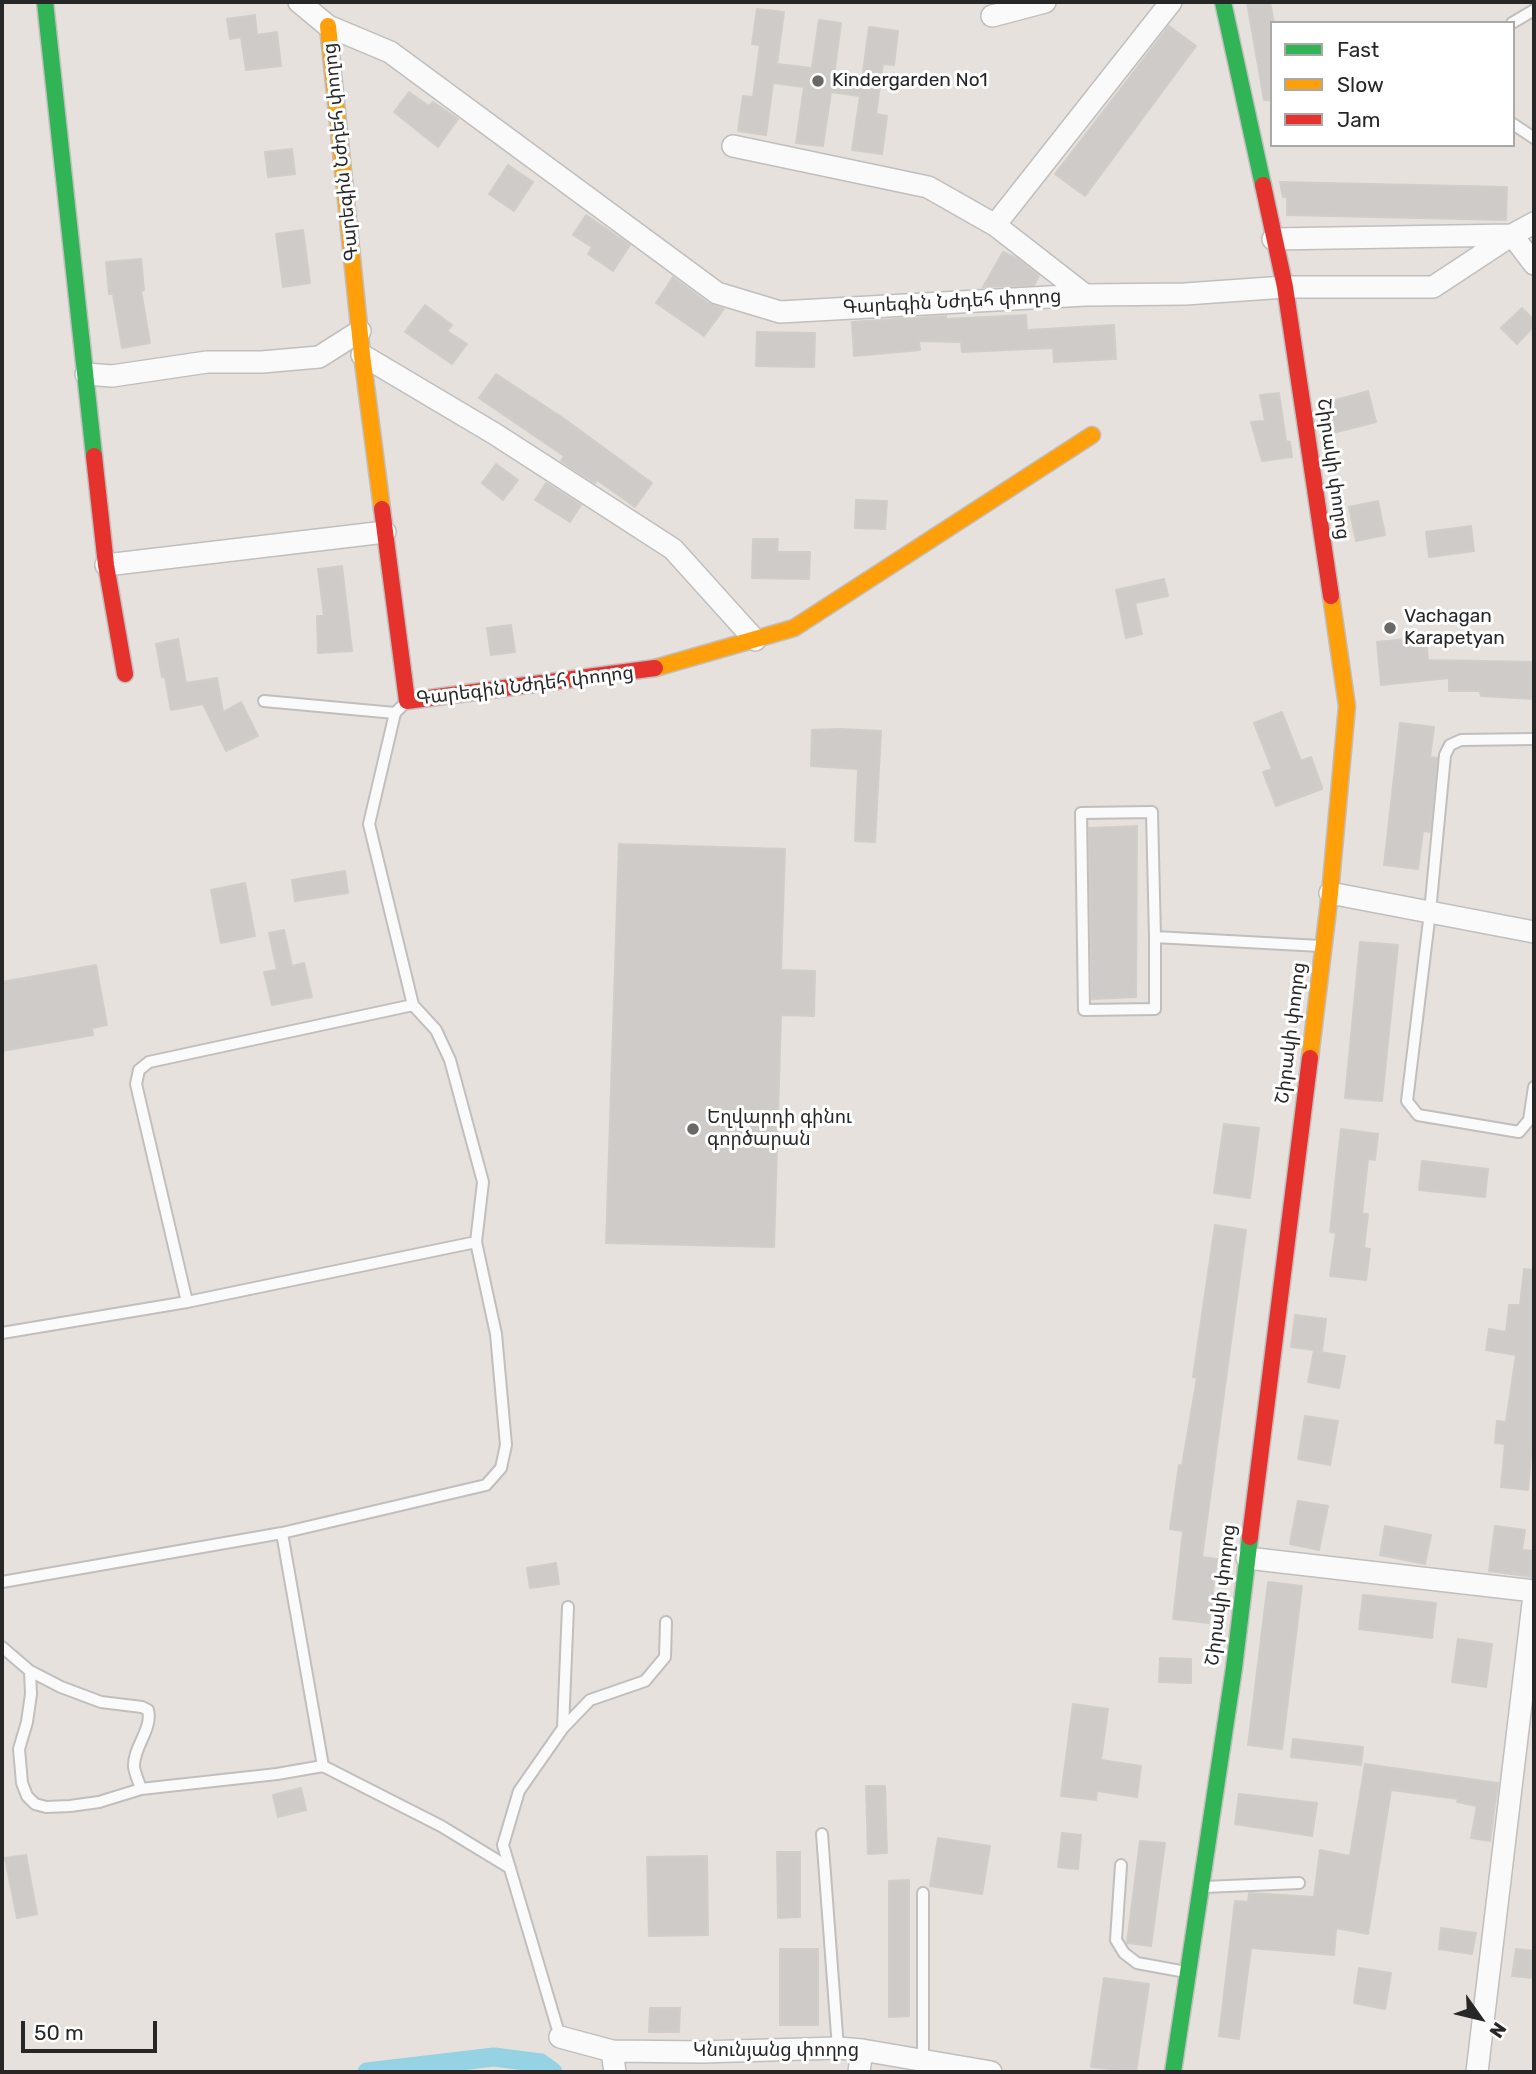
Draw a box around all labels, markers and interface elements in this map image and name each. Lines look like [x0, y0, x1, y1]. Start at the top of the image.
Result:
legend [1270, 21, 1515, 147]
text: Fast [1337, 37, 1379, 62]
street label: Գարեգին Նժդեհ փողոց [318, 42, 364, 262]
place label: Kindergarden No1 [832, 70, 988, 92]
text: Slow [1337, 72, 1384, 97]
marker: Kindergarden No1 [810, 73, 826, 89]
text: Jam [1337, 107, 1381, 132]
street label: Գարեգին Նժդեհ փողոց [842, 285, 1062, 319]
street label: Շիրակի փողոց [1312, 397, 1354, 541]
place label: Vachagan Karapetyan [1404, 606, 1505, 650]
marker: Vachagan Karapetyan [1382, 620, 1398, 636]
street label: Գարեգին Նժդեհ փողոց [415, 661, 635, 711]
street label: Շիրակի փողոց [1271, 961, 1311, 1105]
place label: Եղվարդի գինու գործարան [707, 1107, 852, 1151]
marker: Եղվարդի գինու գործարան [685, 1121, 701, 1137]
street label: Շիրակի փողոց [1201, 1523, 1241, 1667]
north arrow [1445, 1983, 1515, 2053]
scale bar [24, 2008, 161, 2052]
text: N [1484, 2018, 1511, 2042]
text: 50 m [34, 2020, 84, 2045]
street label: Կնունյանց փողոց [693, 2040, 859, 2062]

